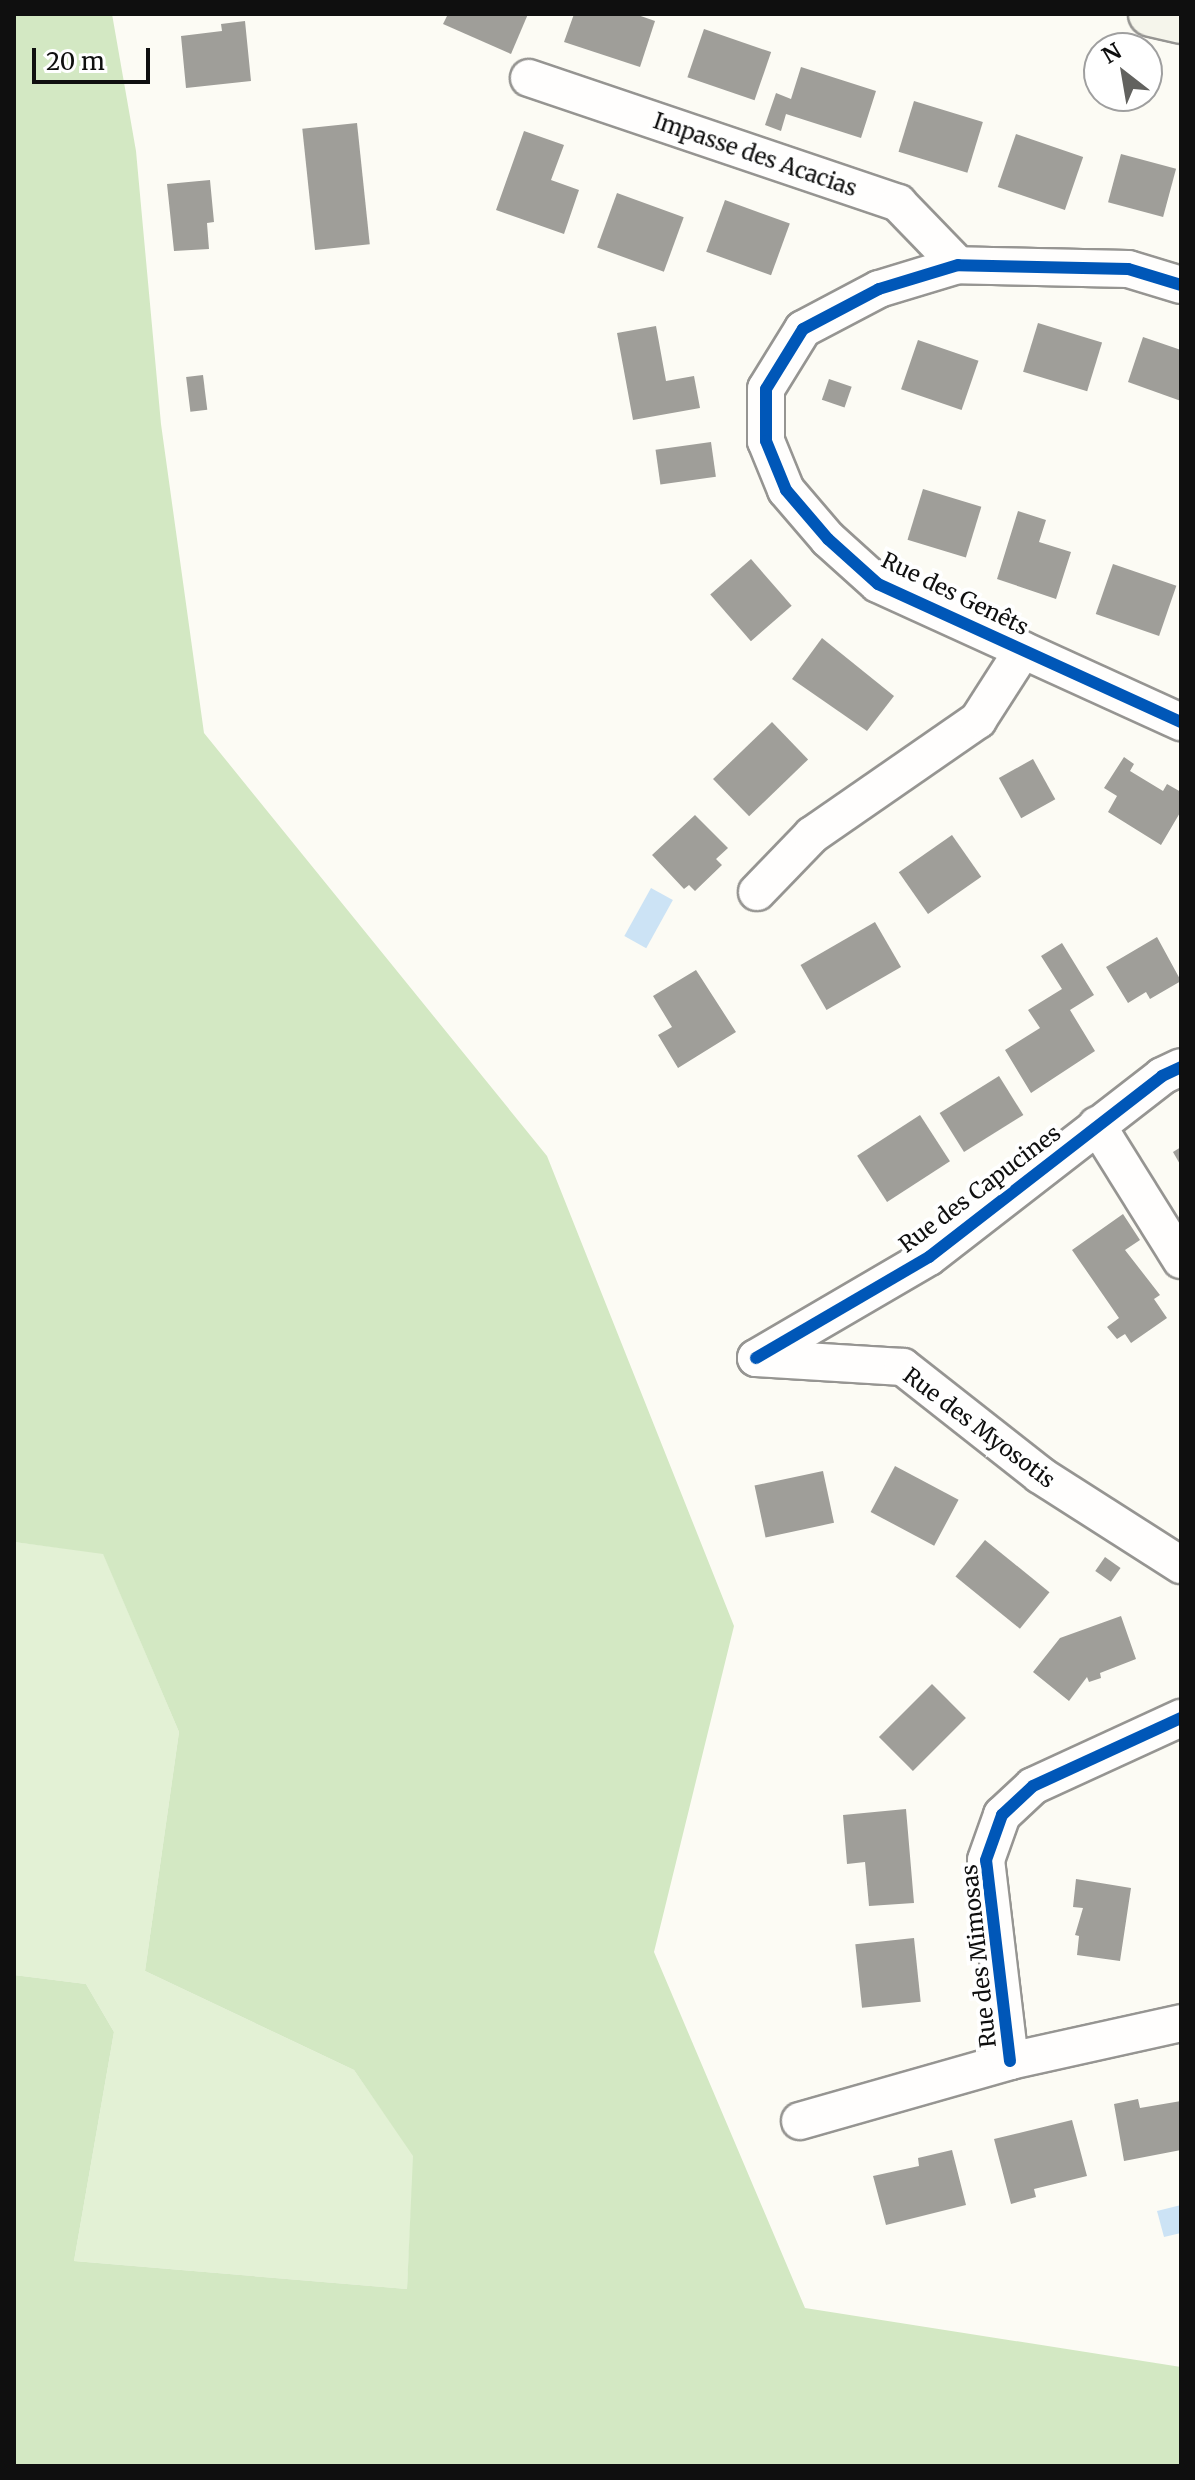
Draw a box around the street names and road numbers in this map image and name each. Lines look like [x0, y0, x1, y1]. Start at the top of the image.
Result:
street label: Impasse des Acacias [650, 108, 860, 202]
street label: Rue des Genêts [877, 547, 1033, 641]
street label: Rue des Capucines [894, 1120, 1066, 1258]
street label: Rue des Myosotis [898, 1362, 1060, 1494]
street label: Rue des Mimosas [956, 1863, 1002, 2049]

